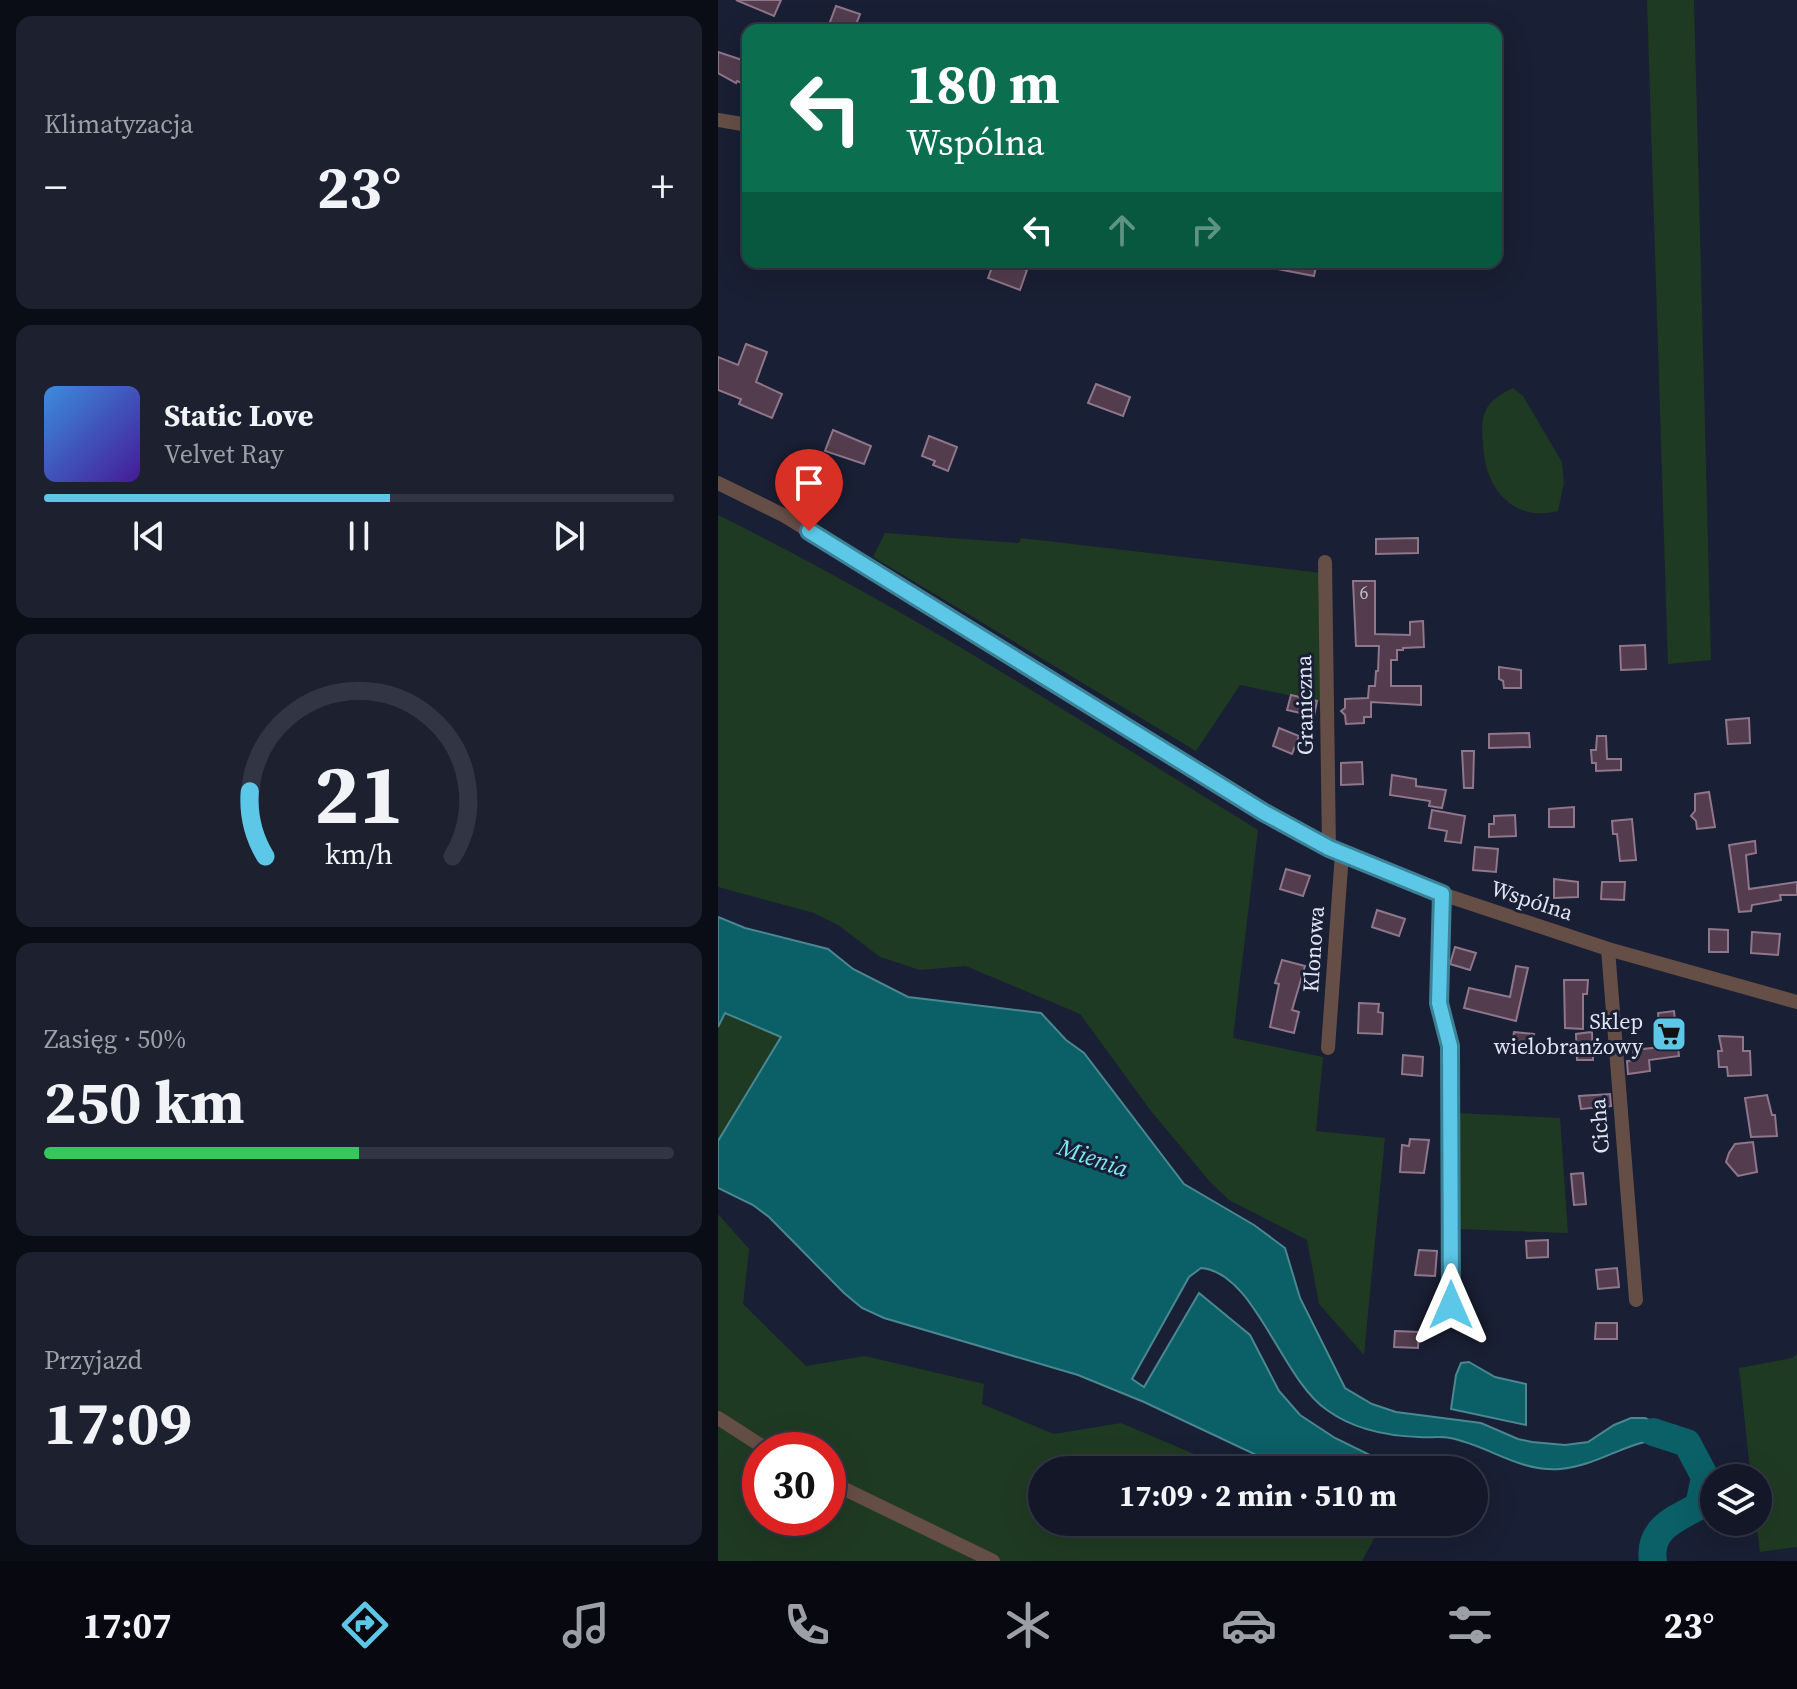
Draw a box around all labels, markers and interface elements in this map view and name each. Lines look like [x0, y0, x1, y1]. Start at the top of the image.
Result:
text: 180 m [906, 45, 1060, 122]
icon: left [774, 56, 878, 160]
text: Klimatyzacja [44, 106, 193, 142]
text: Wspólna [906, 118, 1045, 167]
text: 23° [317, 146, 401, 228]
text: − [44, 156, 67, 217]
text: + [651, 156, 674, 217]
icon: left [1016, 208, 1060, 252]
icon: ahead [1100, 208, 1144, 252]
icon: right [1184, 208, 1228, 252]
text: Static Love [164, 395, 313, 436]
text: Velvet Ray [164, 436, 284, 472]
pin [775, 449, 843, 531]
icon: arrive [787, 461, 831, 505]
icon: previous [127, 514, 171, 558]
icon: pause [337, 514, 381, 558]
icon: next [547, 514, 591, 558]
house number: 6 [1360, 580, 1369, 605]
street label: Graniczna [1288, 654, 1320, 755]
text: 21 [314, 736, 404, 850]
text: km/h [325, 834, 393, 874]
street label: Wspólna [1487, 873, 1578, 928]
street label: Klonowa [1295, 904, 1331, 993]
place label: Sklep wielobranżowy [1494, 1006, 1644, 1061]
supermarket icon: Sklep wielobranżowy [1650, 1015, 1688, 1053]
text: Zasięg · 50% [44, 1021, 186, 1057]
text: 250 km [44, 1061, 245, 1143]
street label: Cicha [1582, 1097, 1616, 1155]
water label: Mienia [1053, 1130, 1133, 1185]
position arrow [1409, 1263, 1493, 1347]
text: Przyjazd [44, 1342, 142, 1378]
text: 17:09 [44, 1382, 192, 1464]
speed limit sign: 30 [742, 1432, 846, 1536]
map controls [1700, 1464, 1772, 1536]
button: layers [1700, 1464, 1772, 1536]
text: 17:09 · 2 min · 510 m [1119, 1475, 1397, 1516]
icon: directions [337, 1597, 393, 1653]
icon: music [558, 1597, 614, 1653]
icon: phone [779, 1597, 835, 1653]
icon: climate [1000, 1597, 1056, 1653]
icon: car [1221, 1597, 1277, 1653]
icon: filters [1442, 1597, 1498, 1653]
text: 17:07 [83, 1601, 171, 1650]
text: 23° [1664, 1601, 1714, 1650]

